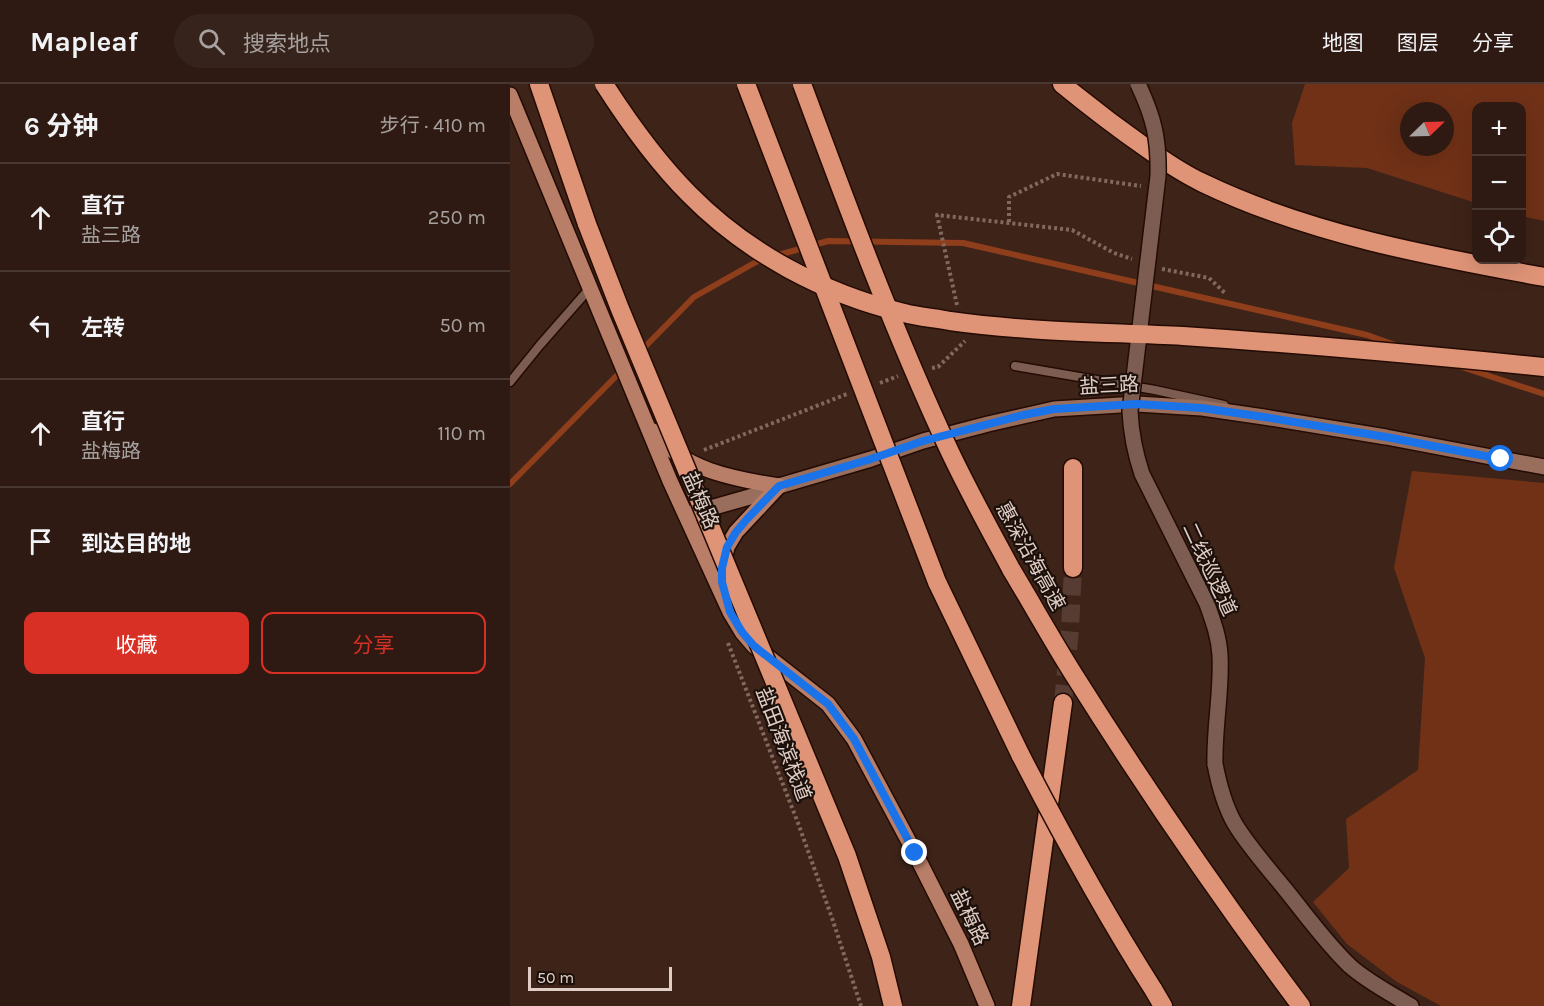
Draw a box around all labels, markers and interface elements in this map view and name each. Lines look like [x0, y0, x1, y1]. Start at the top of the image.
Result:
search box [174, 14, 594, 68]
text: Mapleaf [30, 25, 138, 58]
icon: search [195, 25, 228, 58]
text: 搜索地点 [243, 31, 331, 57]
text: 地图 [1322, 31, 1364, 55]
text: 图层 [1397, 31, 1439, 55]
text: 分享 [1472, 31, 1514, 55]
north arrow [1400, 102, 1454, 156]
map controls [1472, 102, 1526, 264]
button: + [1472, 102, 1526, 156]
text: 6 分钟 [24, 111, 98, 142]
text: 步行 · 410 m [380, 114, 486, 137]
button: − [1472, 156, 1526, 210]
text: 直行 [81, 193, 125, 219]
icon: ahead [24, 201, 57, 234]
text: 250 m [428, 206, 486, 229]
button: locate [1472, 210, 1526, 264]
text: 盐三路 [81, 224, 141, 247]
icon: left [24, 309, 57, 342]
text: 50 m [439, 314, 486, 337]
text: 左转 [81, 315, 125, 341]
street label: 盐三路 [1078, 372, 1140, 399]
text: 直行 [81, 409, 125, 435]
icon: ahead [24, 417, 57, 450]
text: 110 m [437, 422, 486, 445]
text: 盐梅路 [81, 440, 141, 463]
route start [1487, 445, 1513, 471]
street label: 盐梅路 [678, 468, 723, 532]
street label: 惠深沿海高速 [991, 498, 1070, 614]
street label: 二线巡逻道 [1178, 519, 1241, 619]
icon: arrive [24, 525, 57, 558]
text: 到达目的地 [81, 531, 191, 557]
button: 收藏 [24, 612, 249, 674]
button: 分享 [261, 612, 486, 674]
street label: 盐田海滨栈道 [751, 684, 816, 804]
route end [901, 839, 927, 865]
street label: 盐梅路 [946, 885, 993, 949]
scale bar [528, 964, 672, 992]
text: 50 m [537, 968, 574, 987]

